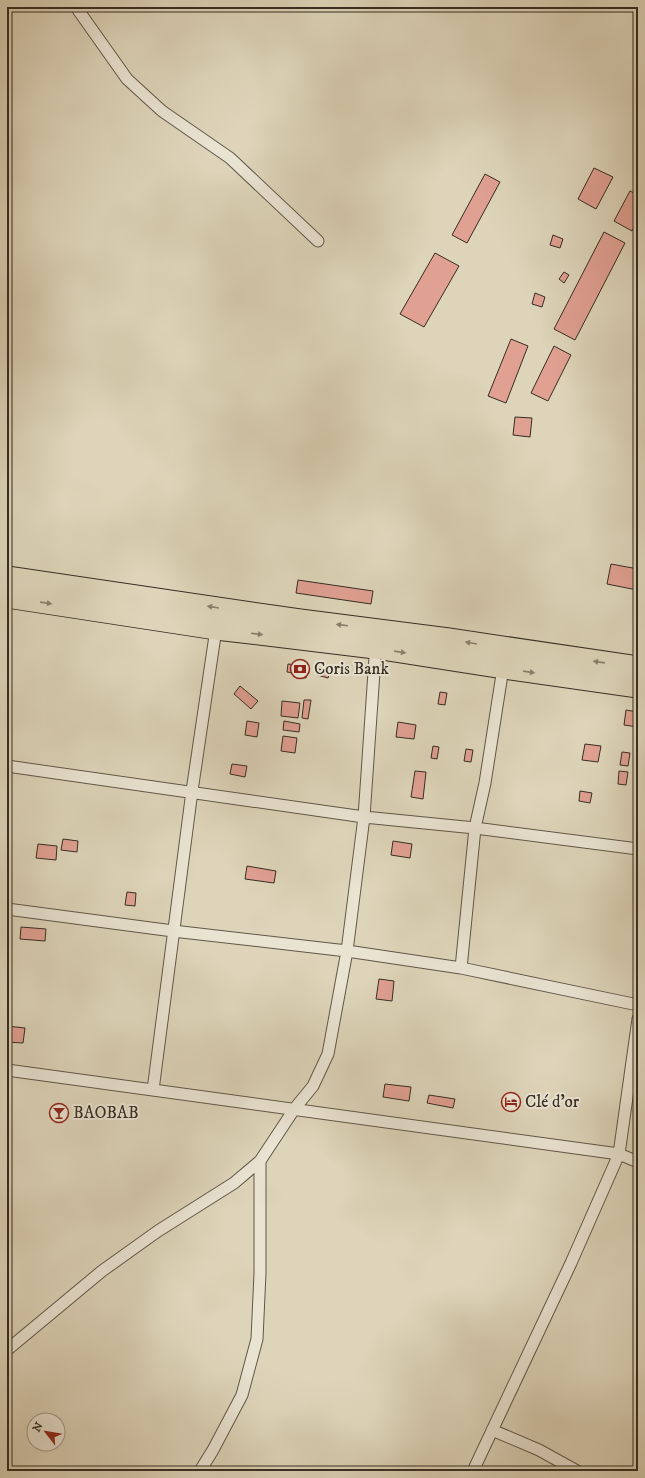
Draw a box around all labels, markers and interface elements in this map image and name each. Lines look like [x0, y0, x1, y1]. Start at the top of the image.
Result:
one-way arrow [40, 600, 52, 606]
one-way arrow [207, 604, 219, 610]
one-way arrow [336, 622, 348, 629]
one-way arrow [251, 631, 263, 637]
one-way arrow [465, 640, 477, 646]
one-way arrow [394, 649, 406, 655]
bank icon: Coris Bank [289, 658, 311, 680]
place label: Coris Bank [314, 658, 389, 680]
one-way arrow [593, 659, 605, 665]
one-way arrow [523, 669, 535, 675]
hotel icon: Clé d'or [500, 1091, 522, 1113]
place label: Clé d'or [525, 1091, 580, 1113]
bar icon: BAOBAB [48, 1102, 70, 1124]
place label: BAOBAB [73, 1102, 139, 1124]
north arrow [26, 1412, 66, 1452]
text: N [30, 1420, 47, 1435]

